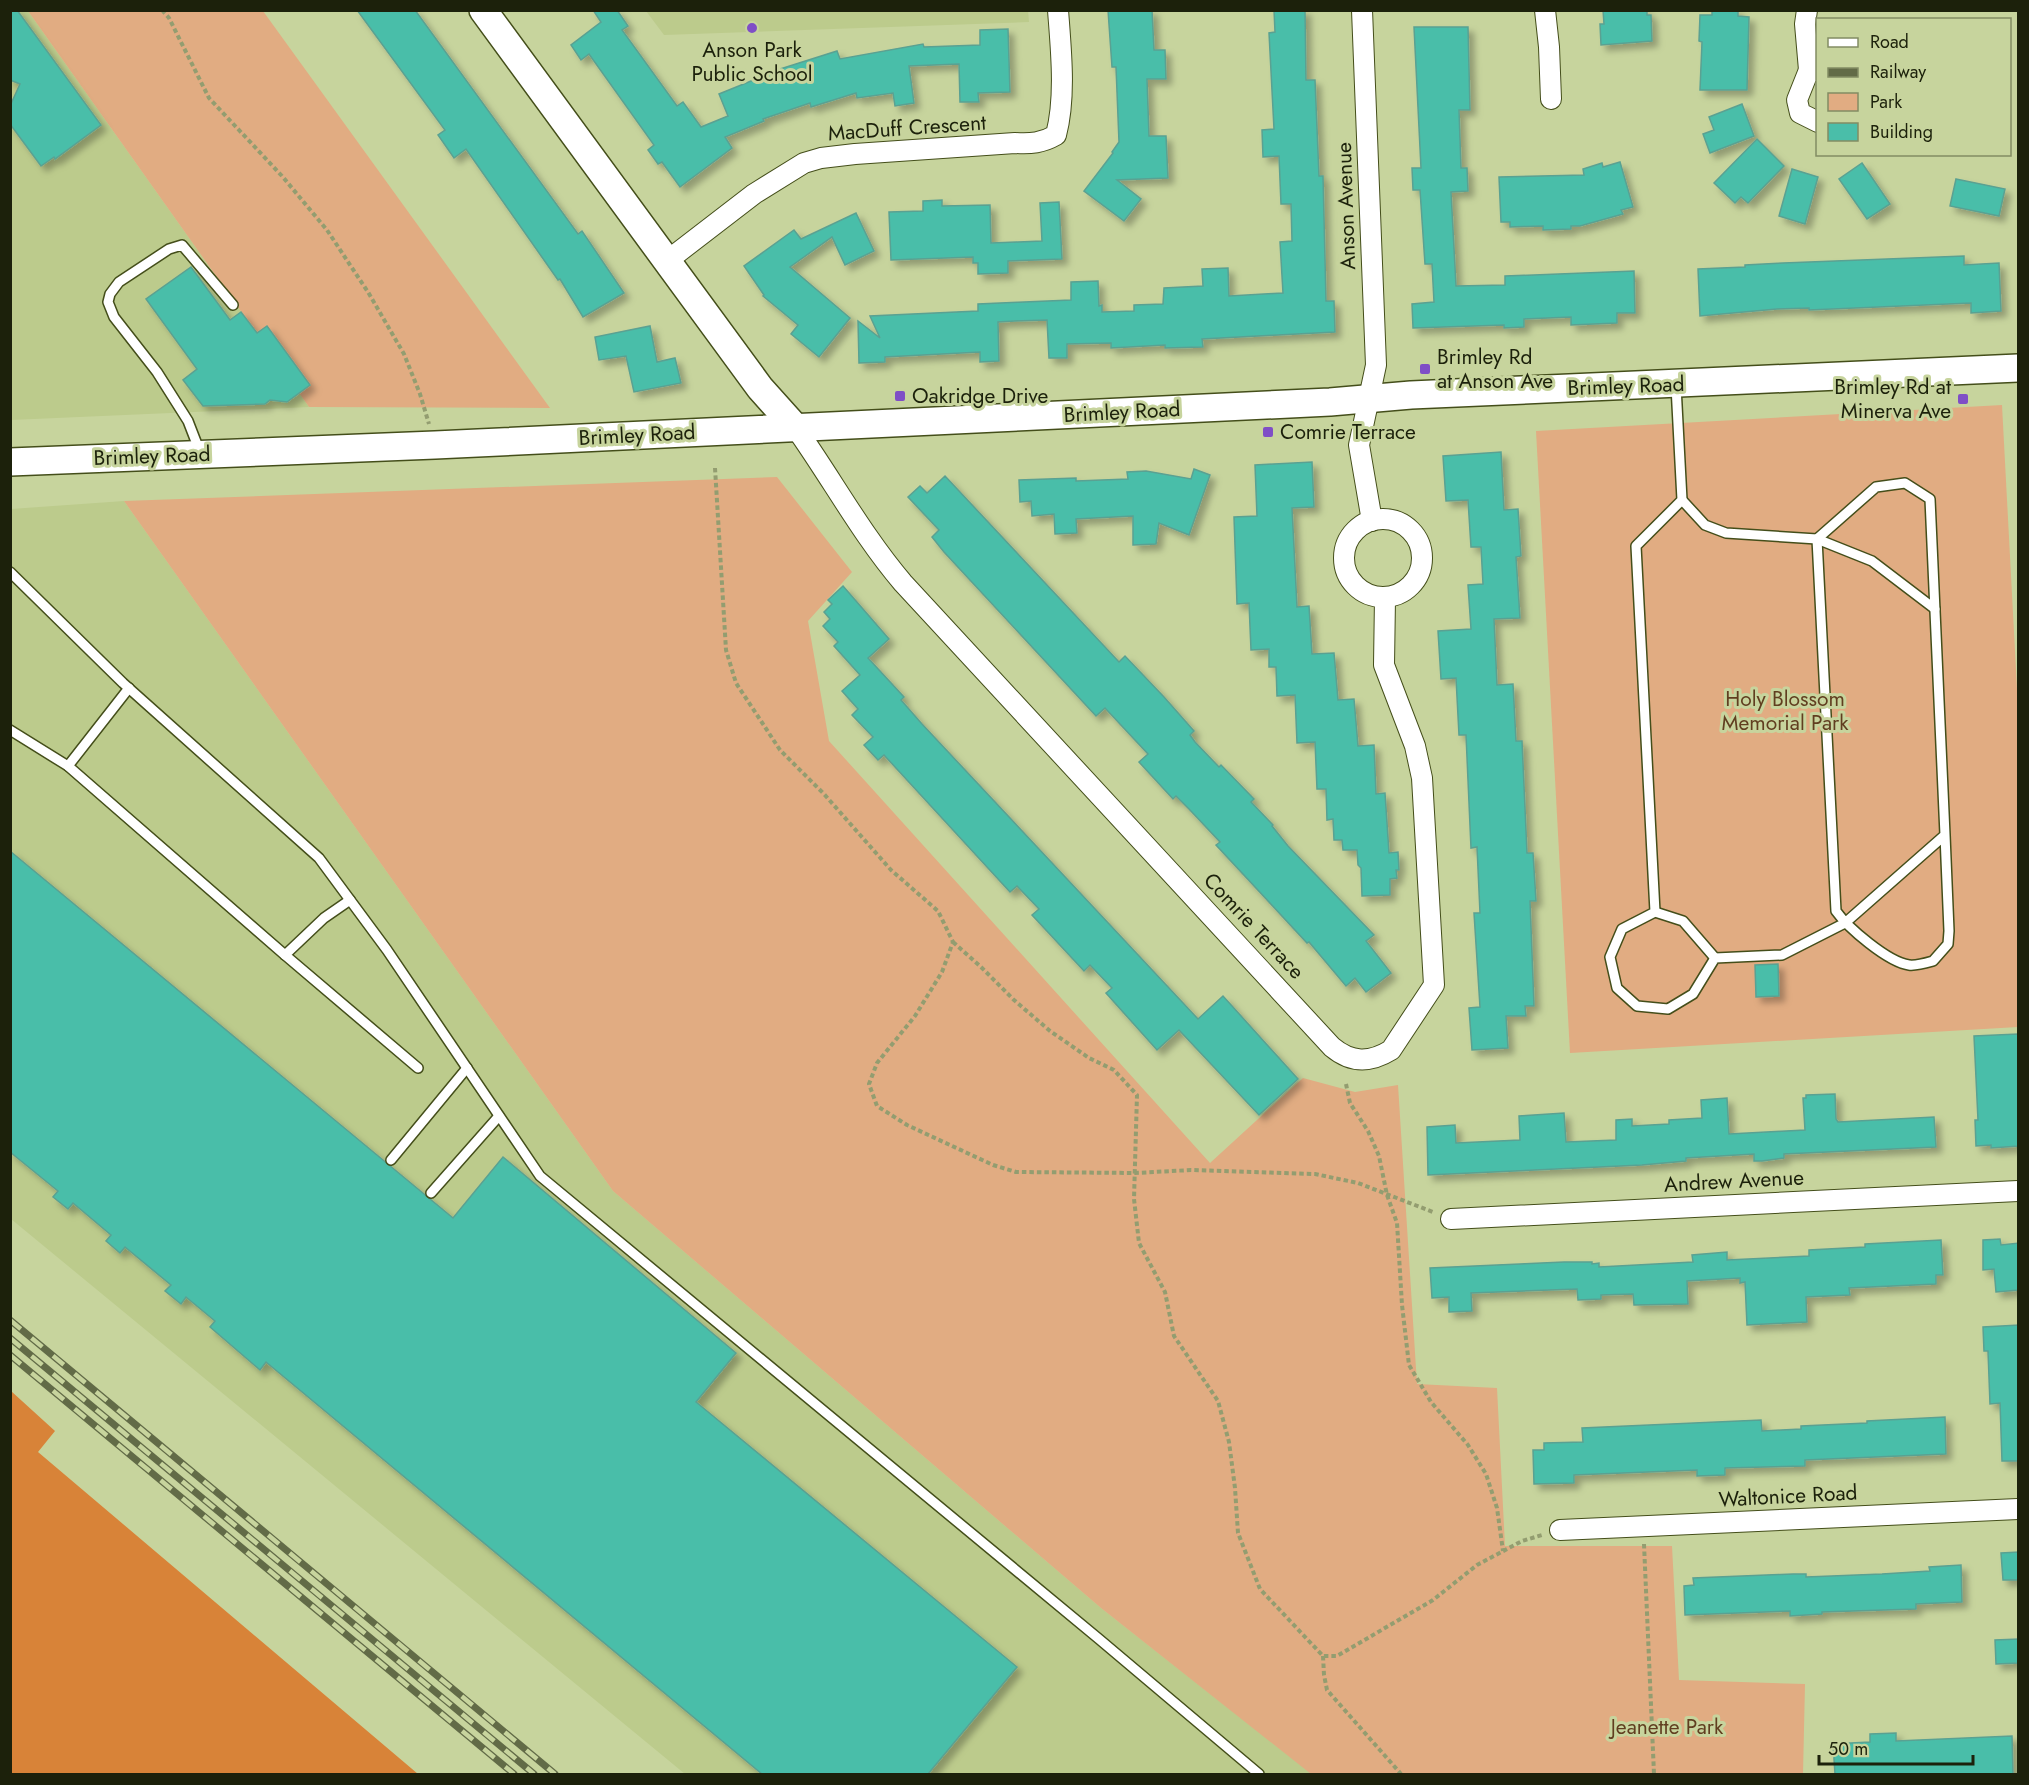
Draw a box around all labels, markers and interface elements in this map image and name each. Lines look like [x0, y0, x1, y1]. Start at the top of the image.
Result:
legend [1816, 18, 2011, 156]
marker: Anson Park Public School [745, 21, 759, 35]
text: Road [1870, 29, 1909, 55]
place label: Anson Park Public School [691, 35, 813, 89]
text: Railway [1870, 59, 1926, 85]
text: Park [1870, 89, 1902, 115]
street label: MacDuff Crescent [827, 108, 987, 148]
text: Building [1870, 119, 1933, 145]
street label: Anson Avenue [1329, 142, 1363, 270]
place label: Brimley Rd at Anson Ave [1437, 342, 1553, 396]
marker: Brimley Rd at Anson Ave [1418, 362, 1432, 376]
street label: Brimley Road [1567, 369, 1685, 403]
place label: Brimley Rd at Minerva Ave [1834, 372, 1951, 426]
place label: Oakridge Drive [912, 381, 1049, 411]
marker: Oakridge Drive [893, 389, 907, 403]
marker: Brimley Rd at Minerva Ave [1956, 392, 1970, 406]
street label: Brimley Road [1063, 394, 1181, 430]
street label: Brimley Road [578, 417, 696, 453]
place label: Comrie Terrace [1280, 417, 1416, 447]
marker: Comrie Terrace [1261, 425, 1275, 439]
street label: Brimley Road [93, 439, 211, 473]
park label: Holy Blossom Memorial Park [1722, 684, 1849, 738]
street label: Comrie Terrace [1197, 866, 1311, 986]
street label: Andrew Avenue [1663, 1162, 1805, 1200]
street label: Waltonice Road [1718, 1477, 1858, 1515]
park label: Jeanette Park [1608, 1712, 1724, 1742]
scale bar [1819, 1728, 1974, 1766]
text: 50 m [1828, 1736, 1868, 1762]

